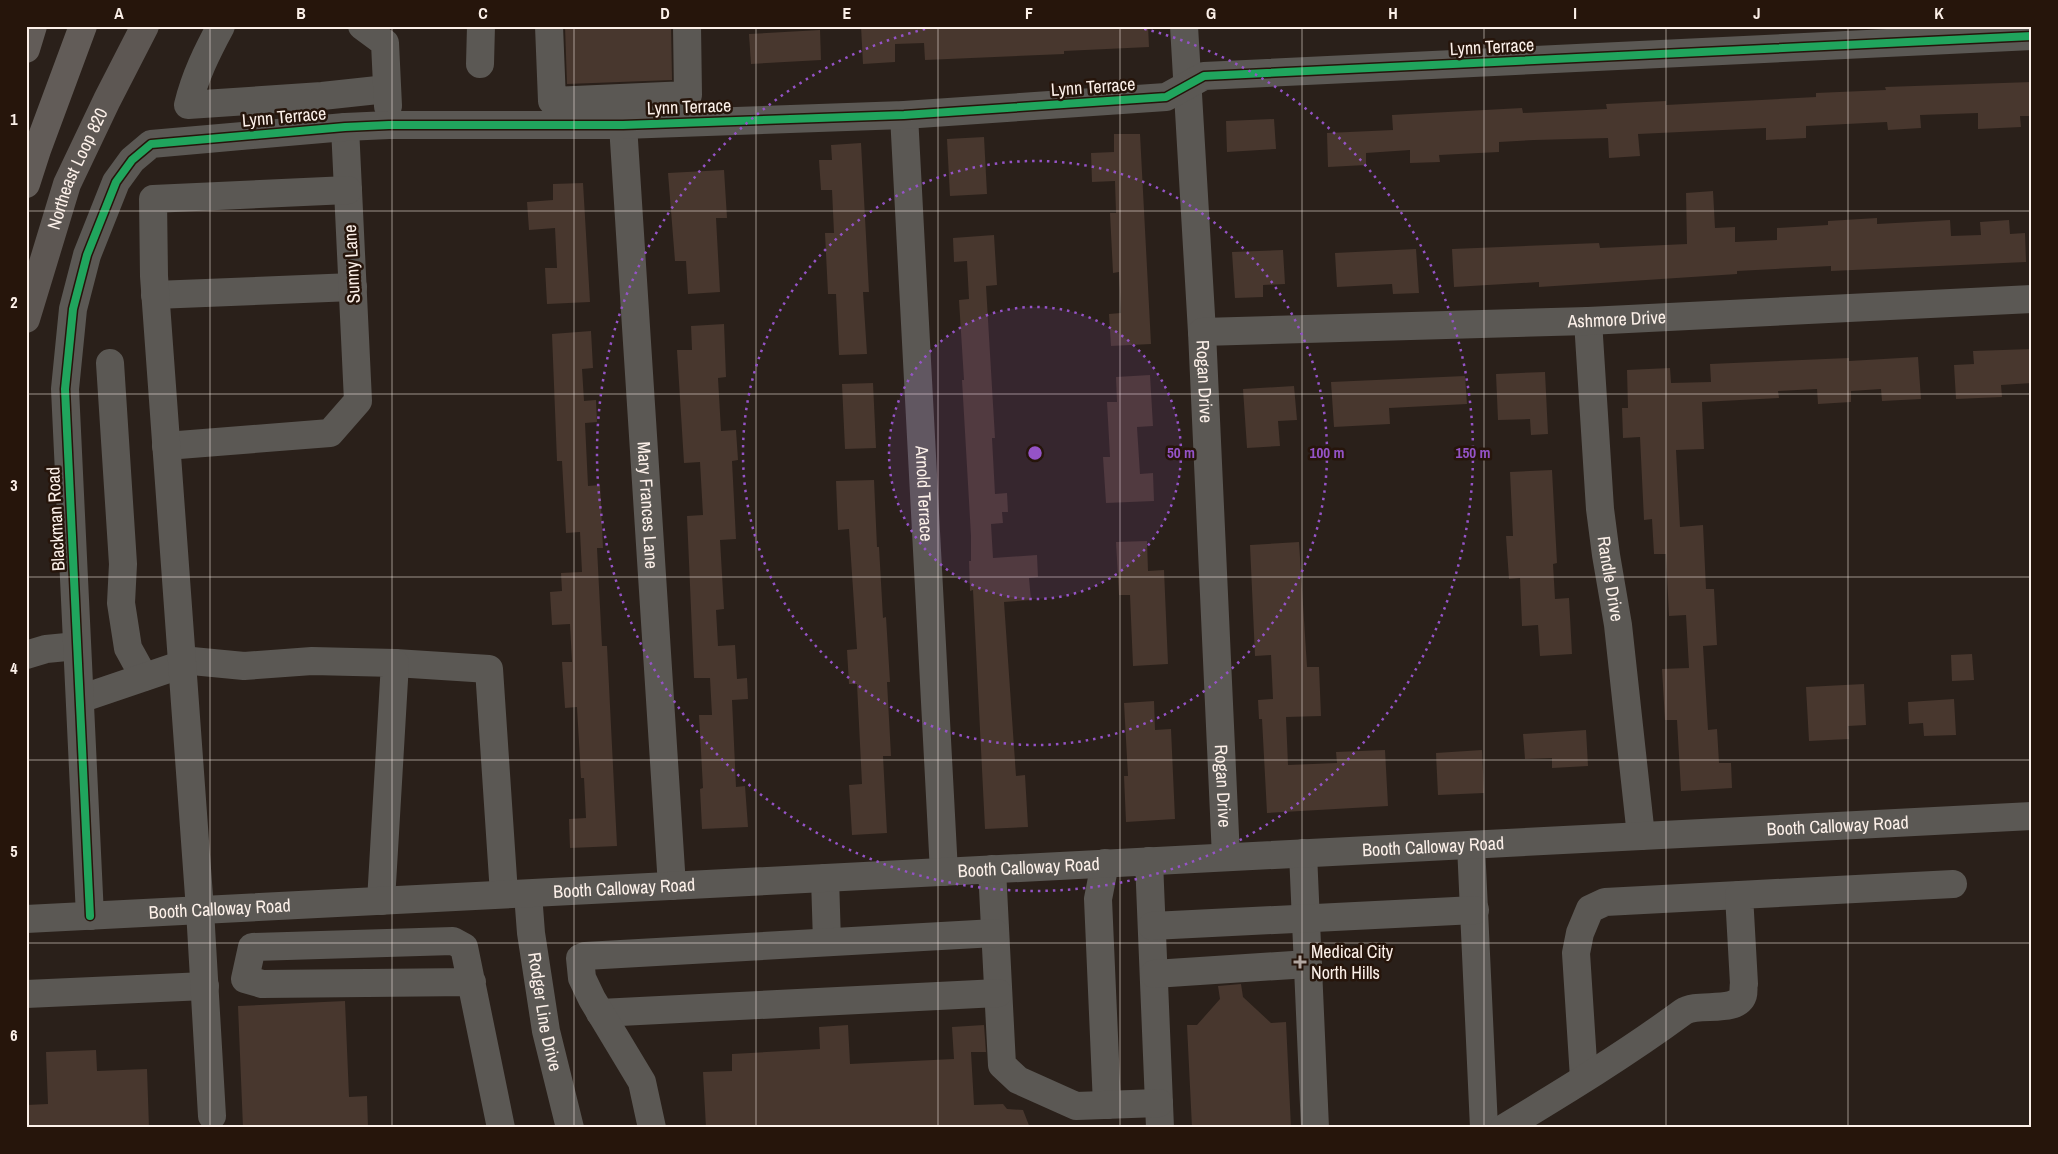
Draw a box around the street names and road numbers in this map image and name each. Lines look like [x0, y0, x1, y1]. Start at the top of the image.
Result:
street label: Lynn Terrace [1449, 32, 1535, 61]
street label: Lynn Terrace [1050, 71, 1136, 102]
street label: Lynn Terrace [646, 93, 732, 120]
street label: Lynn Terrace [241, 100, 327, 133]
street label: Northeast Loop 820 [41, 104, 113, 232]
street label: Sunny Lane [337, 224, 366, 304]
street label: Ashmore Drive [1566, 304, 1667, 334]
street label: Rogan Drive [1190, 339, 1219, 423]
street label: Mary Frances Lane [631, 441, 665, 570]
street label: Arnold Terrace [909, 444, 940, 542]
street label: Blackman Road [40, 466, 71, 572]
street label: Randle Drive [1592, 535, 1630, 623]
street label: Rogan Drive [1209, 744, 1238, 828]
street label: Booth Calloway Road [1766, 809, 1909, 842]
street label: Booth Calloway Road [1362, 830, 1505, 862]
street label: Booth Calloway Road [957, 851, 1100, 883]
street label: Booth Calloway Road [553, 872, 696, 904]
street label: Booth Calloway Road [148, 892, 291, 925]
street label: Rodger Line Drive [522, 950, 568, 1074]

